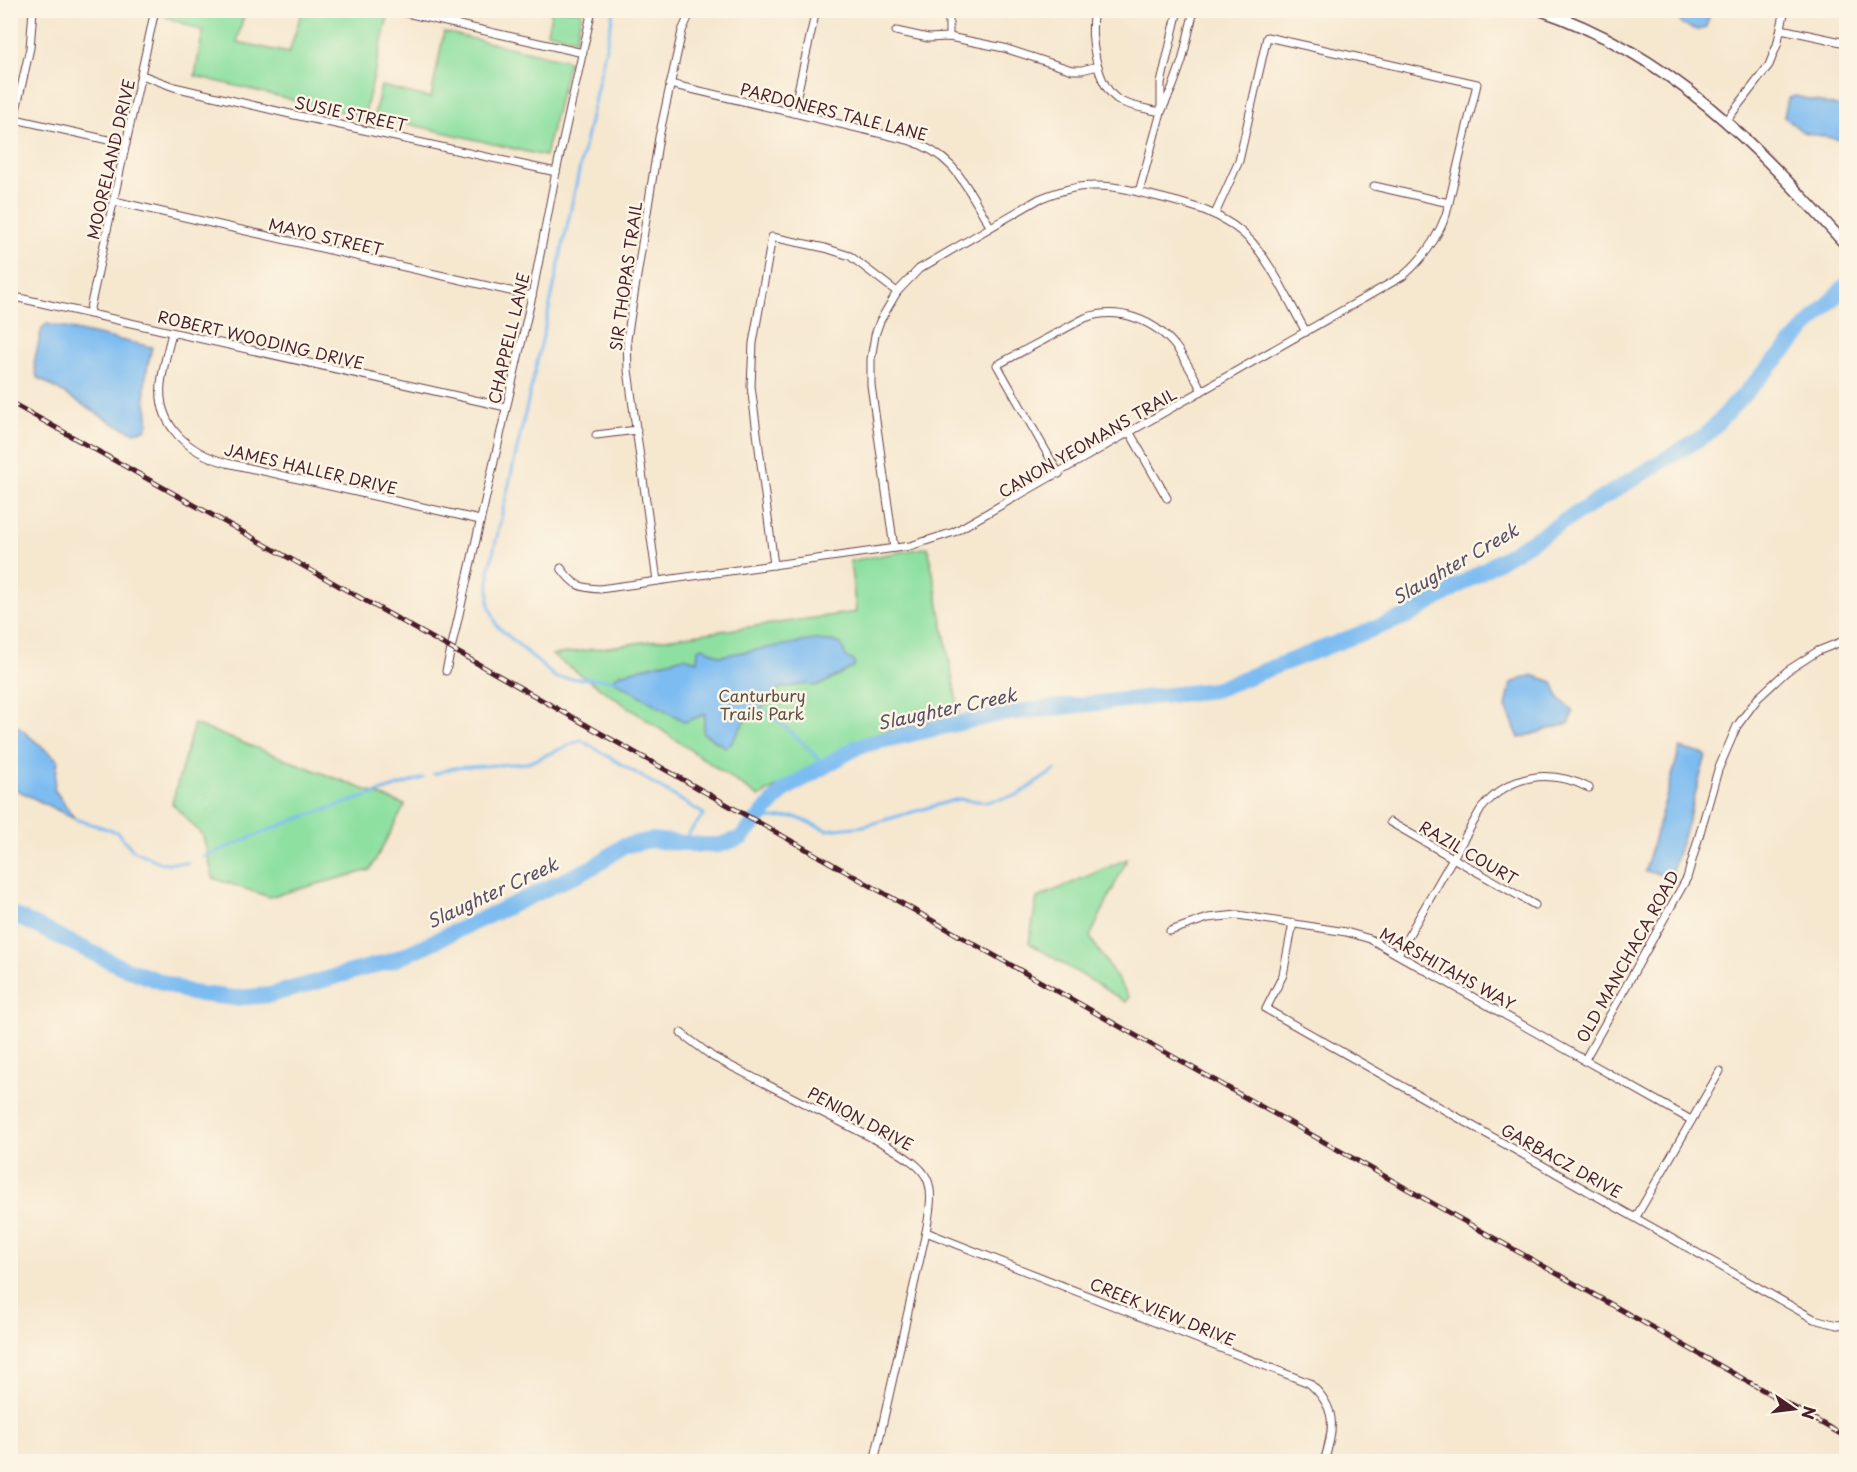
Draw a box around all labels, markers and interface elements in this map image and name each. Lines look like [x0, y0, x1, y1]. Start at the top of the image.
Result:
street label: MOORELAND DRIVE [80, 76, 140, 242]
street label: PARDONERS TALE LANE [738, 76, 930, 146]
street label: SUSIE STREET [293, 89, 409, 137]
street label: SIR THOPAS TRAIL [603, 200, 647, 352]
street label: MAYO STREET [266, 211, 386, 261]
street label: CHAPPELL LANE [481, 270, 535, 406]
street label: ROBERT WOODING DRIVE [156, 304, 366, 374]
street label: CANON YEOMANS TRAIL [993, 381, 1181, 503]
street label: JAMES HALLER DRIVE [222, 436, 400, 500]
water label: Slaughter Creek [1387, 515, 1524, 610]
water label: Slaughter Creek [875, 680, 1020, 736]
park label: Canturbury Trails Park [718, 683, 806, 725]
street label: RAZIL COURT [1415, 814, 1523, 890]
water label: Slaughter Creek [422, 849, 563, 934]
street label: OLD MANCHACA ROAD [1570, 866, 1684, 1046]
street label: MARSHITAHS WAY [1376, 921, 1520, 1015]
street label: PENION DRIVE [804, 1080, 918, 1156]
street label: GARBACZ DRIVE [1497, 1117, 1627, 1203]
street label: CREEK VIEW DRIVE [1087, 1271, 1239, 1351]
north arrow [1764, 1379, 1824, 1439]
text: N [1796, 1404, 1823, 1422]

